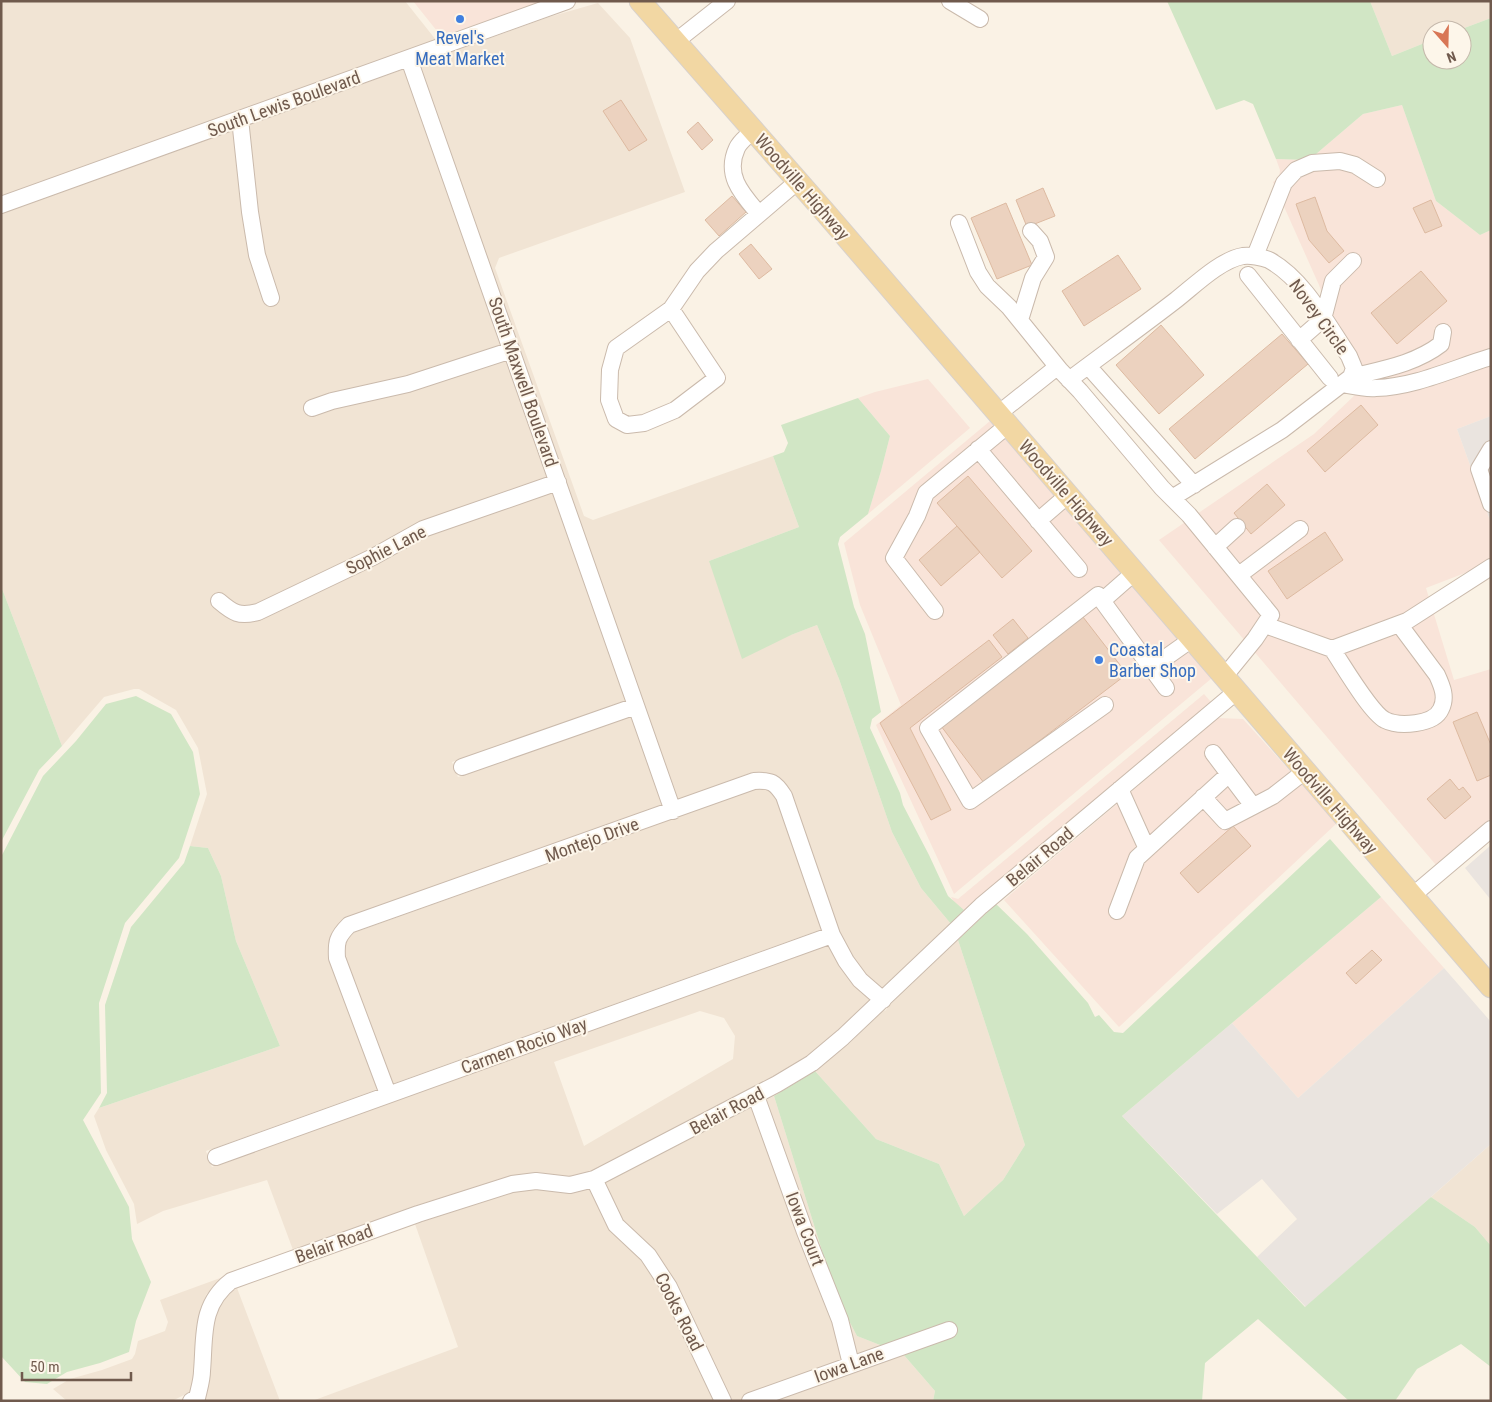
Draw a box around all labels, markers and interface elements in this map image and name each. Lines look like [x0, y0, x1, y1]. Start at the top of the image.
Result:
marker: Revel's Meat Market [454, 13, 466, 25]
north arrow [1422, 20, 1472, 70]
place label: Revel's Meat Market [415, 27, 505, 69]
text: N [1445, 48, 1458, 66]
street label: South Lewis Boulevard [205, 66, 363, 141]
street label: Woodville Highway [751, 129, 854, 244]
street label: Novey Circle [1285, 275, 1354, 359]
street label: South Maxwell Boulevard [485, 294, 562, 470]
street label: Woodville Highway [1015, 435, 1118, 550]
street label: Sophie Lane [342, 520, 429, 579]
place label: Coastal Barber Shop [1109, 639, 1196, 681]
marker: Coastal Barber Shop [1093, 654, 1105, 666]
street label: Woodville Highway [1279, 743, 1382, 858]
street label: Montejo Drive [542, 813, 642, 866]
street label: Belair Road [1002, 823, 1077, 891]
street label: Carmen Rocio Way [458, 1013, 590, 1078]
street label: Belair Road [686, 1082, 767, 1139]
street label: Iowa Court [782, 1189, 829, 1269]
street label: Belair Road [292, 1220, 375, 1267]
street label: Cooks Road [651, 1269, 708, 1354]
street label: Iowa Lane [811, 1342, 886, 1387]
scale bar [22, 1350, 131, 1382]
text: 50 m [30, 1358, 60, 1376]

